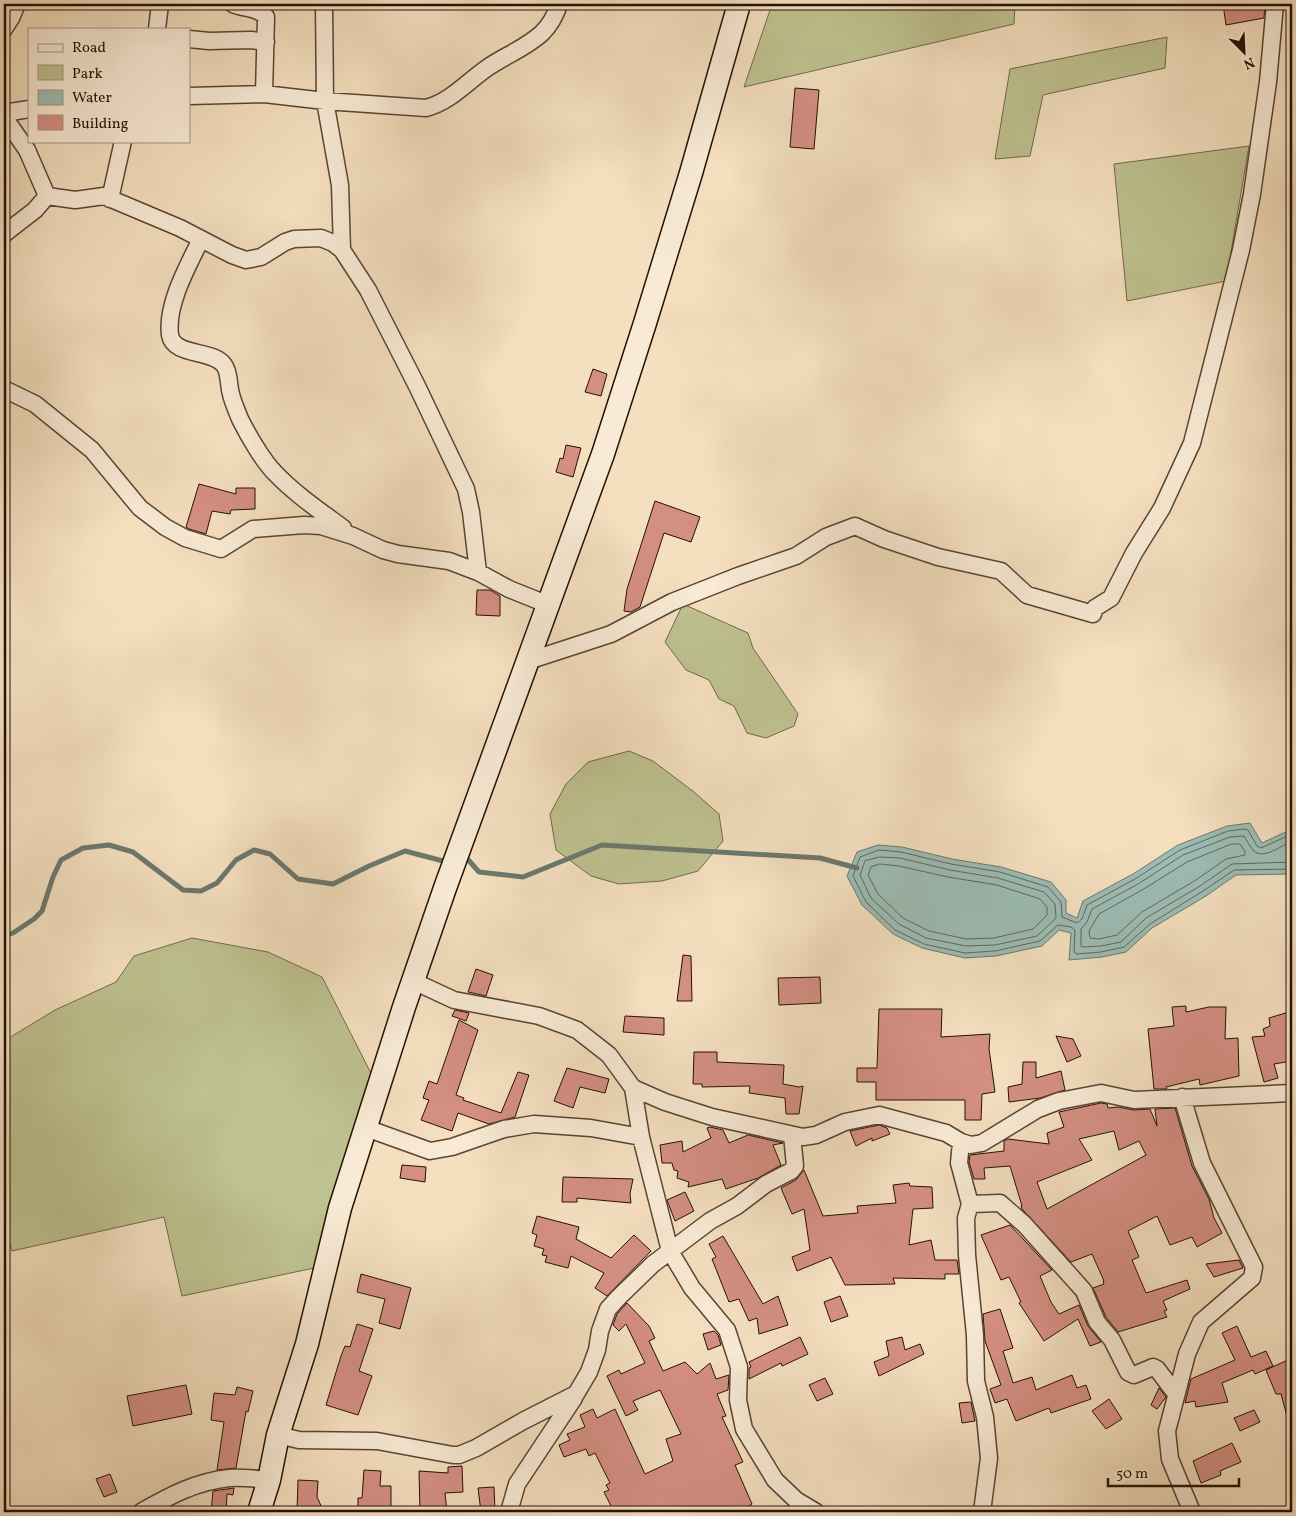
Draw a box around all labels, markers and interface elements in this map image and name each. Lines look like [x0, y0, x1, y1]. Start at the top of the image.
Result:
legend [28, 28, 190, 142]
north arrow [1218, 28, 1268, 78]
text: Road [72, 38, 106, 59]
text: N [1240, 52, 1257, 73]
text: Park [72, 64, 103, 85]
text: Water [72, 88, 112, 109]
text: Building [72, 114, 129, 135]
scale bar [1108, 1456, 1240, 1488]
text: 50 m [1116, 1464, 1148, 1485]

